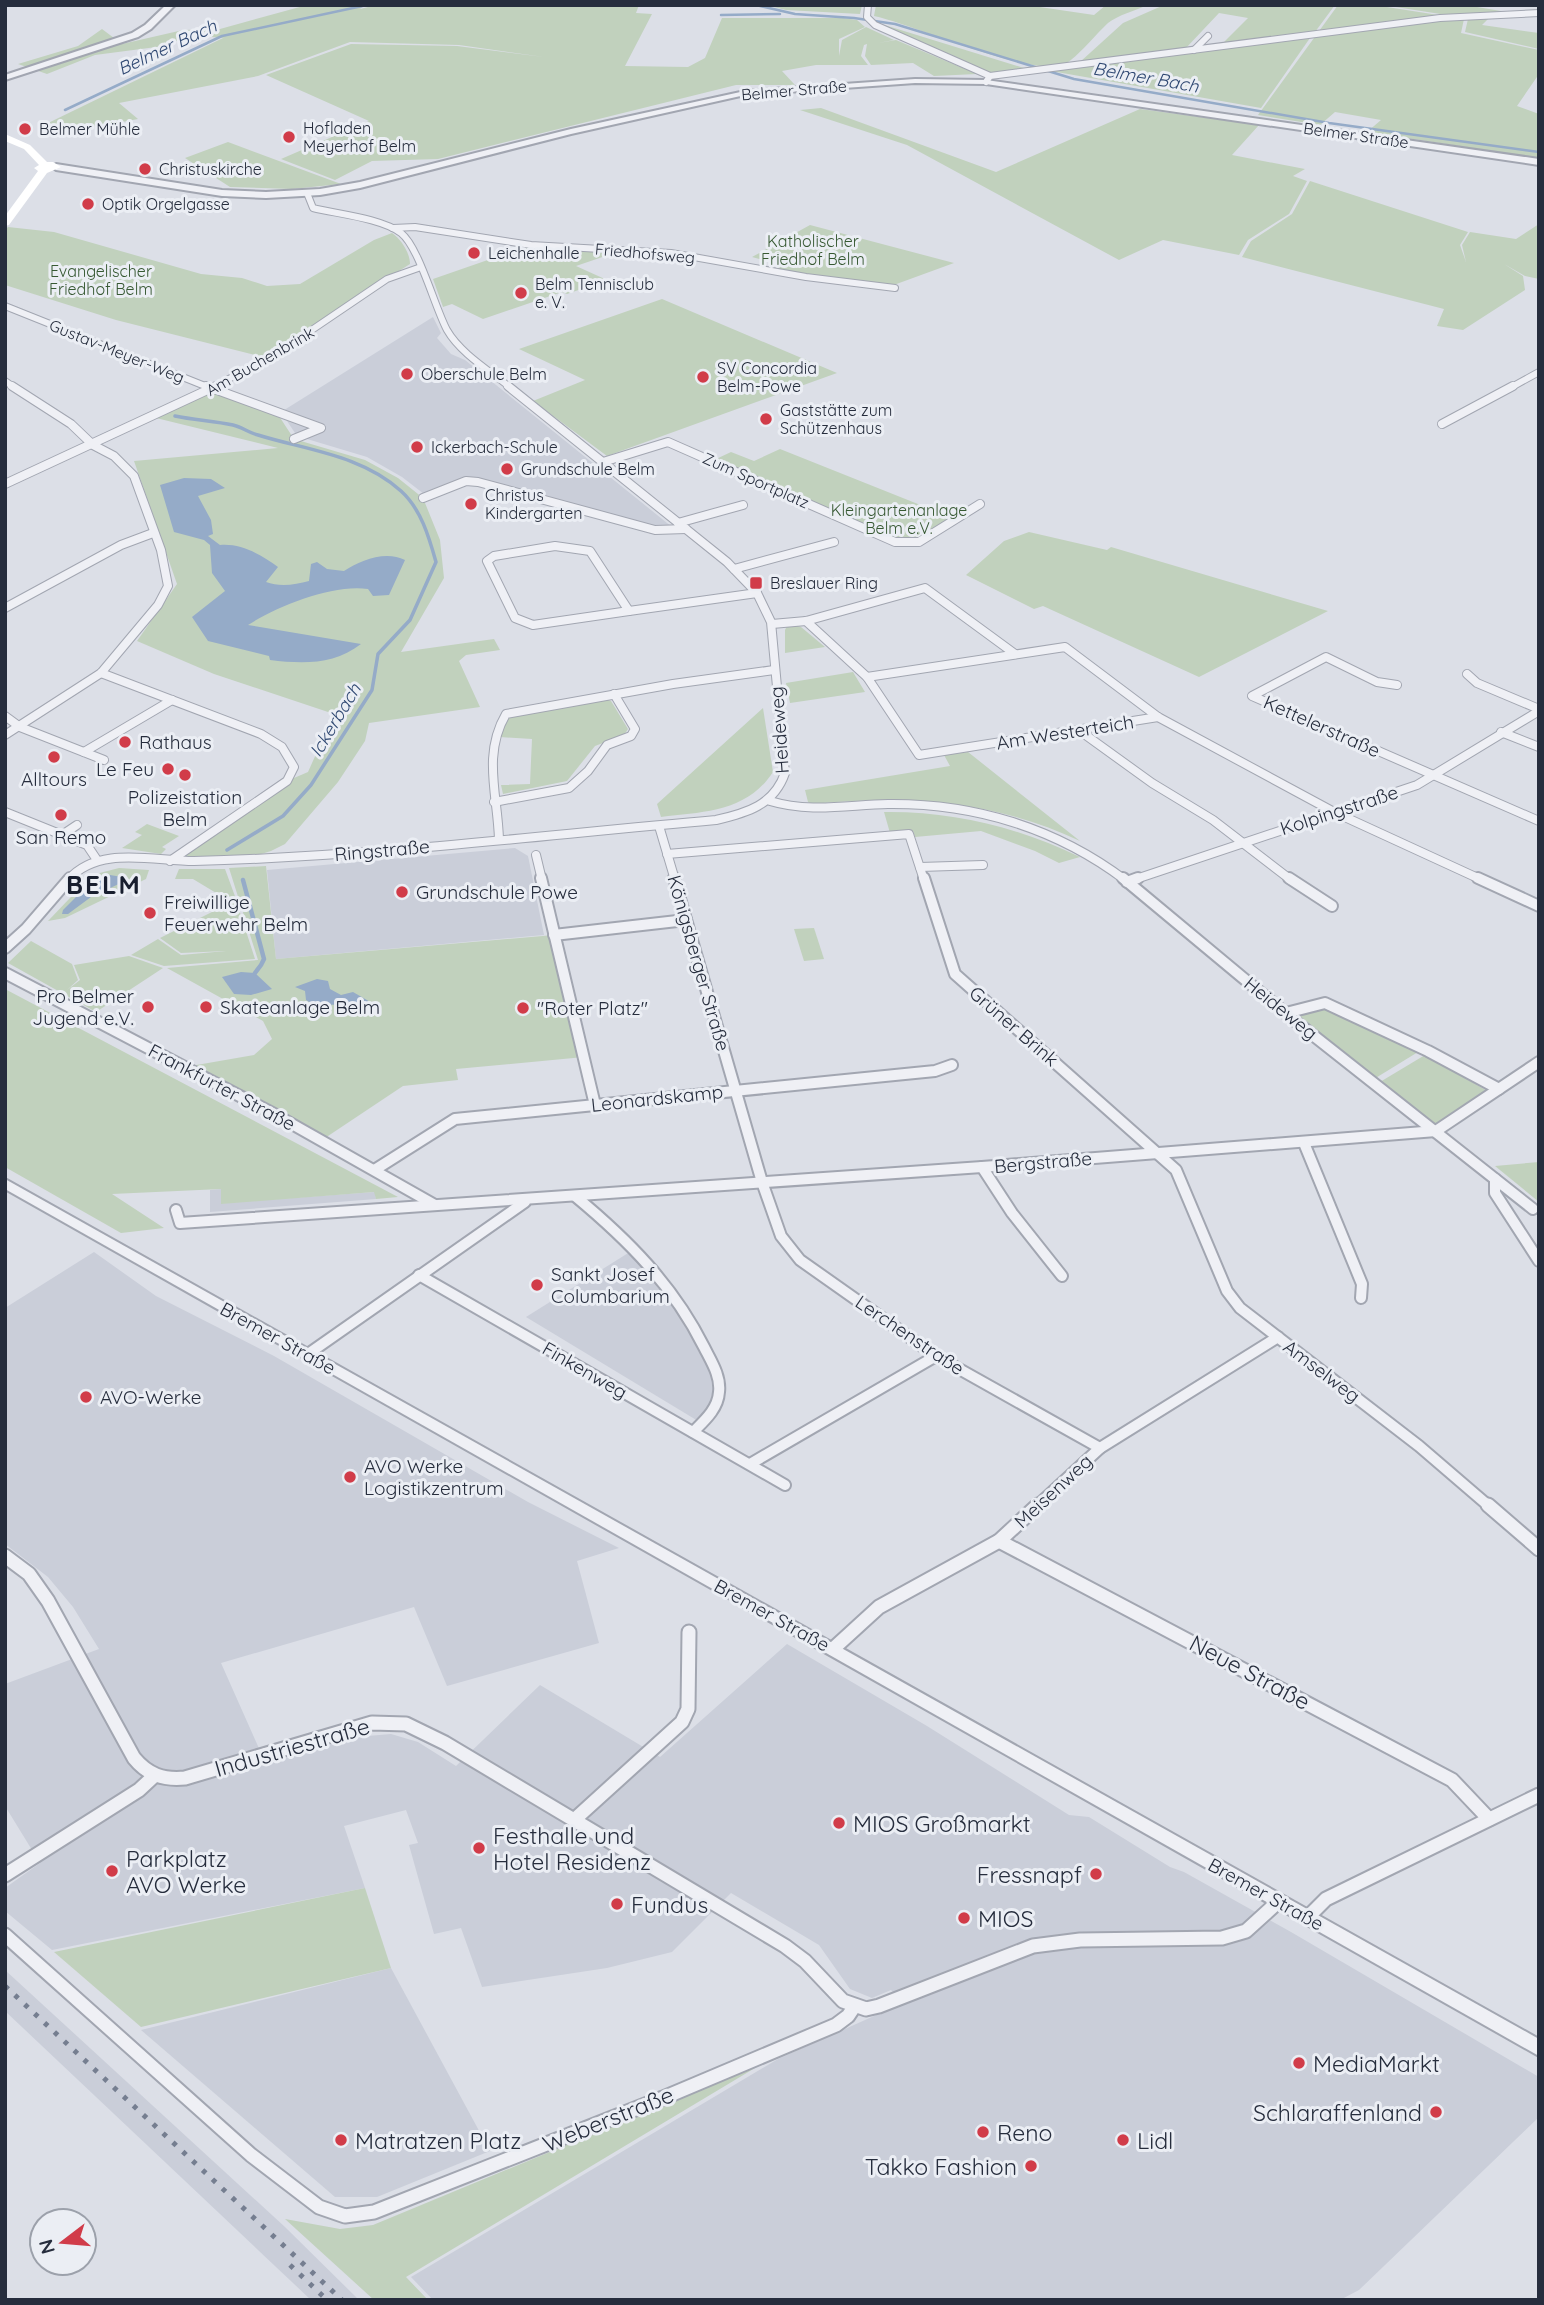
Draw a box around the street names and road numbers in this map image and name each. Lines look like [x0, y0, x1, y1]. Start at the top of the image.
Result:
street label: Belmer Straße [740, 75, 848, 105]
street label: Belmer Straße [1302, 118, 1410, 152]
street label: Friedhofsweg [594, 239, 696, 267]
street label: Gustav-Meyer-Weg [46, 315, 188, 387]
street label: Am Buchenbrink [202, 322, 318, 400]
street label: Zum Sportplatz [700, 448, 812, 512]
street label: Heideweg [764, 686, 794, 774]
street label: Kettelerstraße [1260, 690, 1384, 762]
street label: Am Westerteich [995, 709, 1135, 755]
street label: Kolpingstraße [1277, 780, 1401, 840]
street label: Ringstraße [333, 834, 431, 866]
street label: Königsberger Straße [662, 872, 736, 1054]
street label: Heideweg [1239, 971, 1323, 1045]
street label: Grüner Brink [964, 981, 1064, 1071]
street label: Frankfurter Straße [144, 1038, 300, 1136]
street label: Leonardskamp [590, 1079, 724, 1117]
street label: Bergstraße [993, 1146, 1093, 1178]
street label: Lerchenstraße [851, 1290, 969, 1380]
street label: Bremer Straße [216, 1296, 340, 1380]
street label: Amselweg [1279, 1334, 1365, 1408]
street label: Finkenweg [538, 1336, 632, 1404]
street label: Meisenweg [1009, 1449, 1097, 1533]
street label: Bremer Straße [710, 1573, 834, 1657]
street label: Neue Straße [1185, 1628, 1315, 1716]
street label: Industriestraße [211, 1711, 373, 1783]
street label: Bremer Straße [1204, 1852, 1328, 1936]
street label: Weberstraße [538, 2080, 678, 2158]

